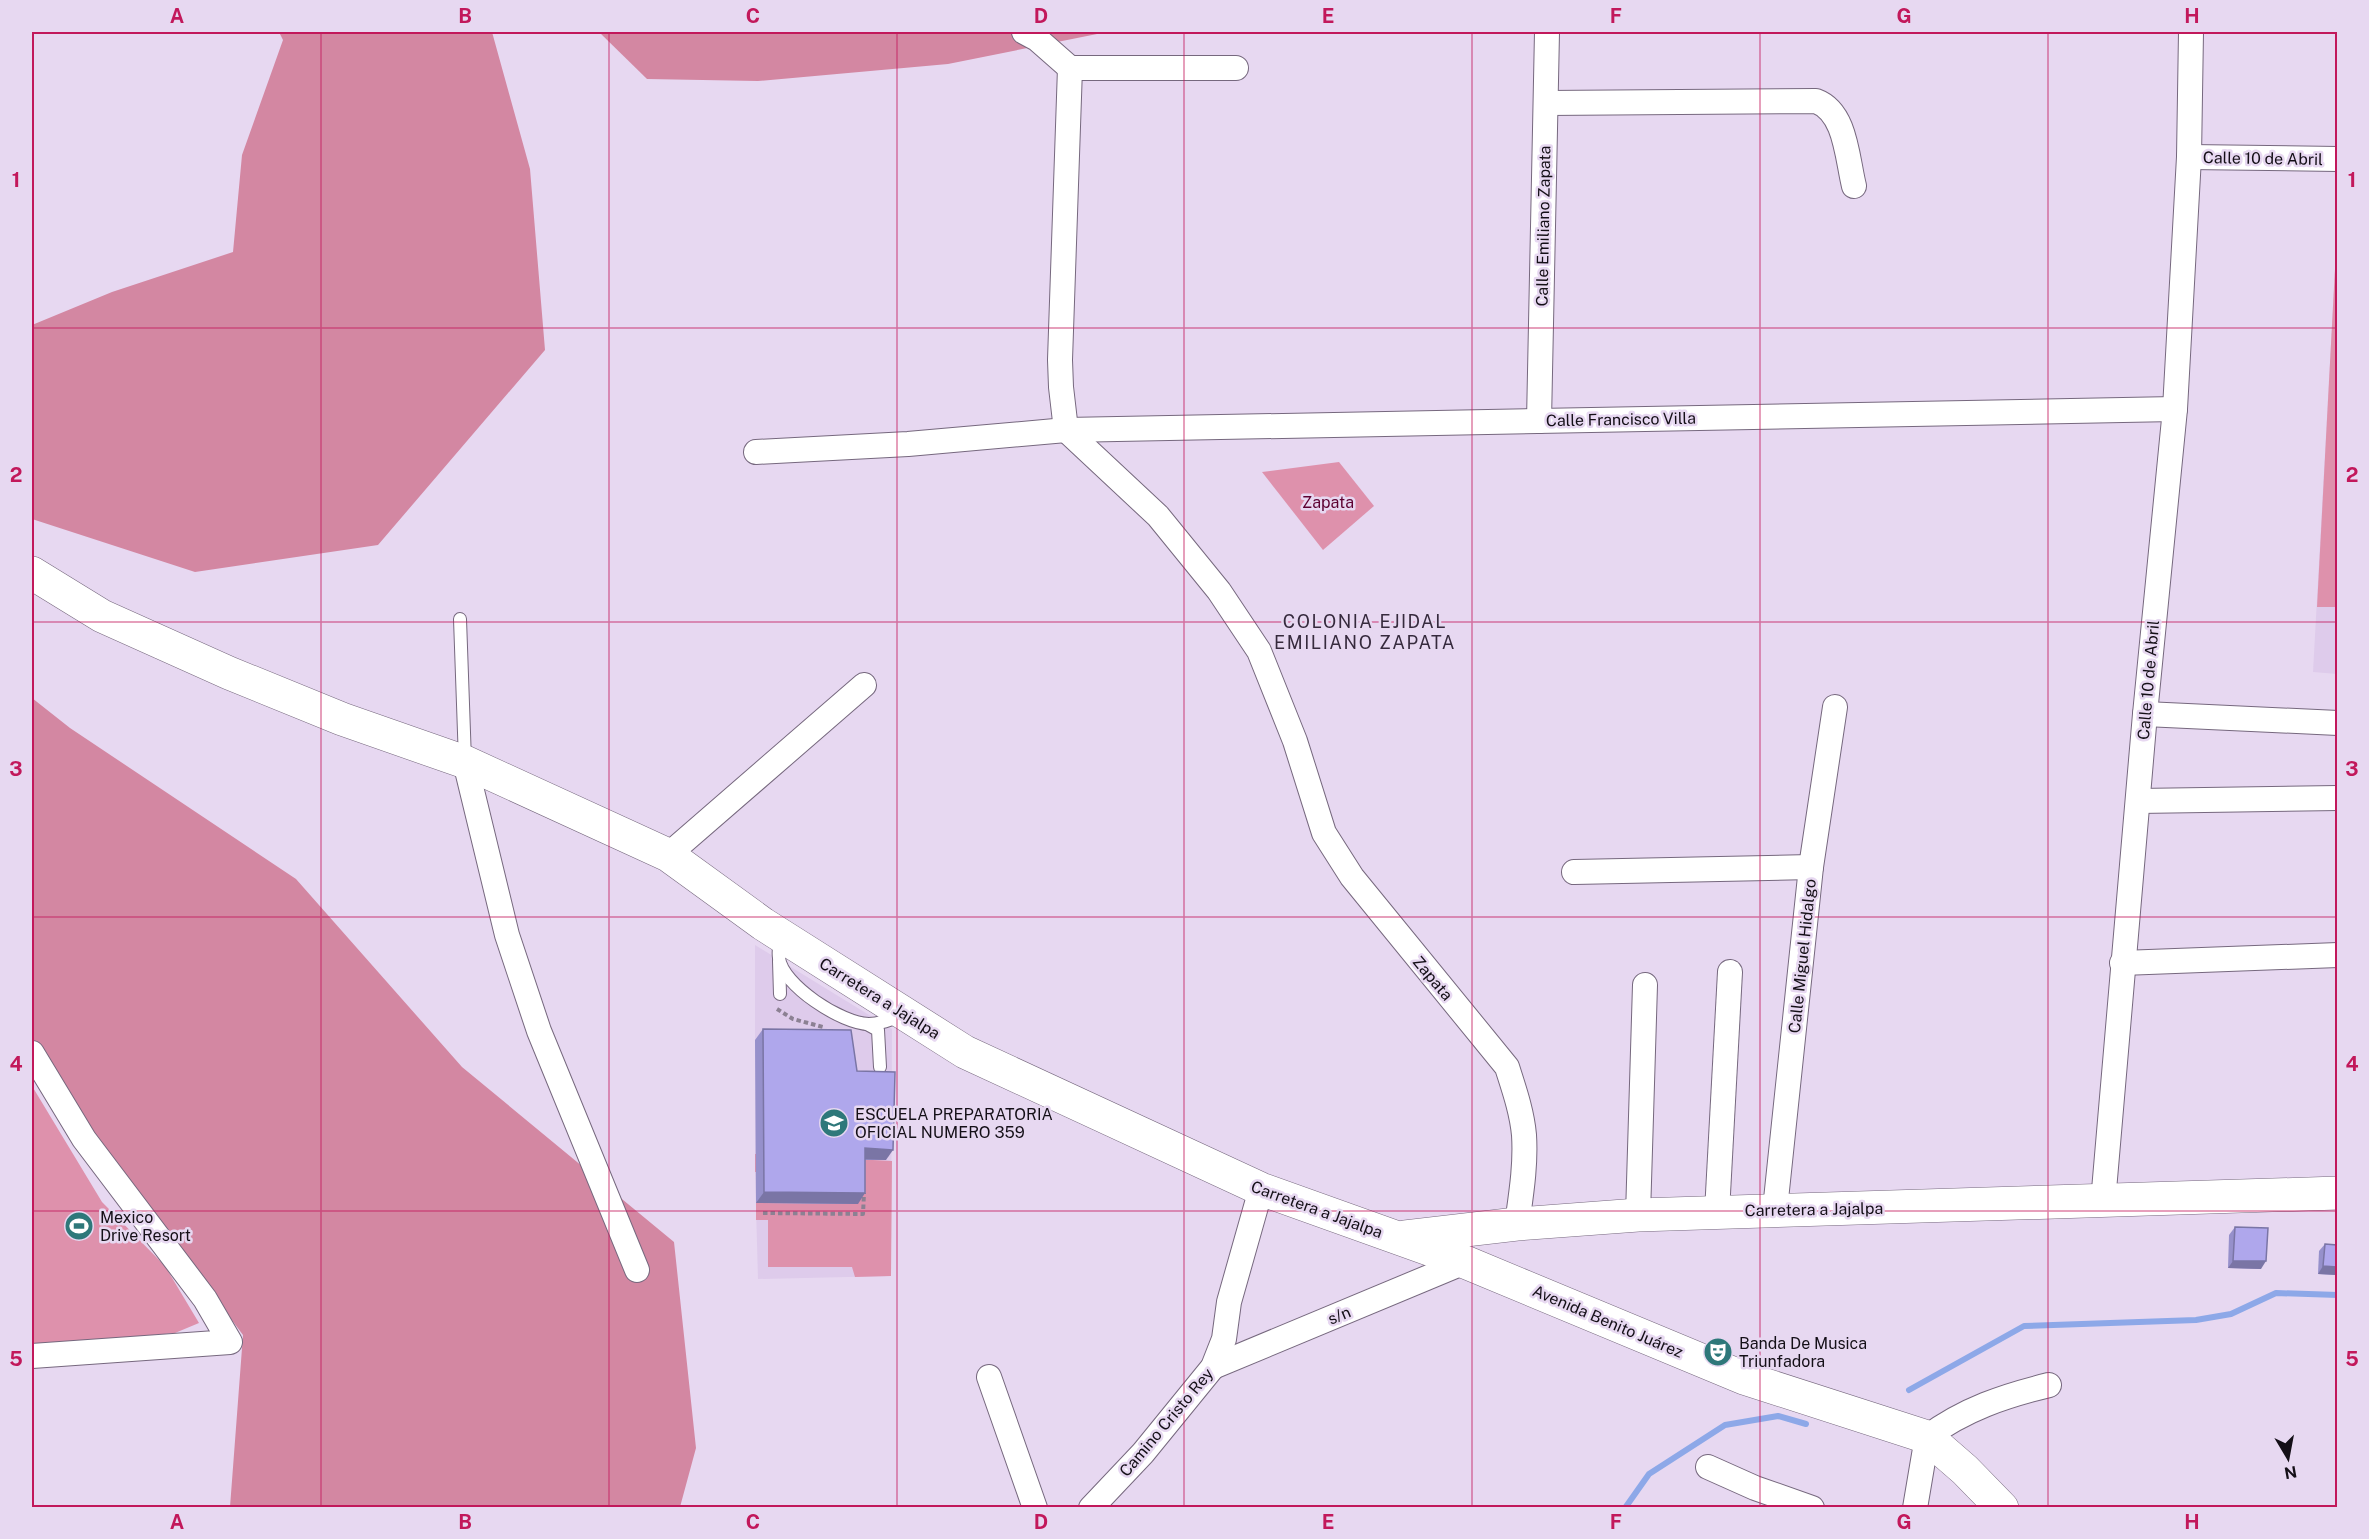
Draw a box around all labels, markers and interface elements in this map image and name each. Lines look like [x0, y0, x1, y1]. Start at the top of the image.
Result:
text: A [170, 4, 184, 28]
text: B [458, 4, 472, 28]
text: C [746, 4, 760, 28]
text: D [1034, 4, 1048, 28]
text: E [1322, 4, 1334, 28]
text: F [1610, 4, 1622, 28]
text: G [1896, 4, 1912, 28]
text: H [2184, 4, 2200, 28]
street label: Calle Emiliano Zapata [1533, 145, 1554, 307]
street label: Calle 10 de Abril [2203, 148, 2323, 169]
text: 1 [12, 168, 20, 192]
text: 1 [2348, 168, 2356, 192]
street label: Calle Francisco Villa [1546, 409, 1696, 430]
text: 2 [10, 463, 22, 487]
text: 2 [2346, 463, 2358, 487]
park label: Zapata [1302, 493, 1354, 512]
district label: COLONIA EJIDAL EMILIANO ZAPATA [1274, 611, 1456, 653]
street label: Calle 10 de Abril [2134, 619, 2163, 741]
text: 3 [9, 757, 23, 781]
text: 3 [2345, 757, 2359, 781]
street label: Calle Miguel Hidalgo [1785, 878, 1820, 1034]
street label: Zapata [1409, 952, 1457, 1004]
street label: Carretera a Jajalpa [816, 954, 943, 1043]
text: 4 [9, 1052, 23, 1076]
text: 4 [2345, 1052, 2359, 1076]
place label: ESCUELA PREPARATORIA OFICIAL NUMERO 359 [855, 1105, 1053, 1142]
school or university icon: ESCUELA PREPARATORIA OFICIAL NUMERO 359 [818, 1107, 850, 1139]
street label: Carretera a Jajalpa [1249, 1177, 1385, 1242]
street label: Carretera a Jajalpa [1745, 1199, 1883, 1220]
place label: Mexico Drive Resort [100, 1208, 191, 1245]
sports icon: Mexico Drive Resort [63, 1210, 95, 1242]
street label: Avenida Benito Juárez [1530, 1281, 1686, 1362]
street label: s/n [1325, 1302, 1353, 1329]
place label: Banda De Musica Triunfadora [1739, 1334, 1867, 1371]
theatre icon: Banda De Musica Triunfadora [1702, 1336, 1734, 1368]
text: 5 [9, 1347, 23, 1371]
text: 5 [2345, 1347, 2359, 1371]
street label: Camino Cristo Rey [1115, 1364, 1218, 1480]
north arrow [2258, 1428, 2318, 1488]
text: N [2283, 1462, 2298, 1483]
text: A [170, 1510, 184, 1534]
text: B [458, 1510, 472, 1534]
text: C [746, 1510, 760, 1534]
text: D [1034, 1510, 1048, 1534]
text: E [1322, 1510, 1334, 1534]
text: F [1610, 1510, 1622, 1534]
text: G [1896, 1510, 1912, 1534]
text: H [2184, 1510, 2200, 1534]

